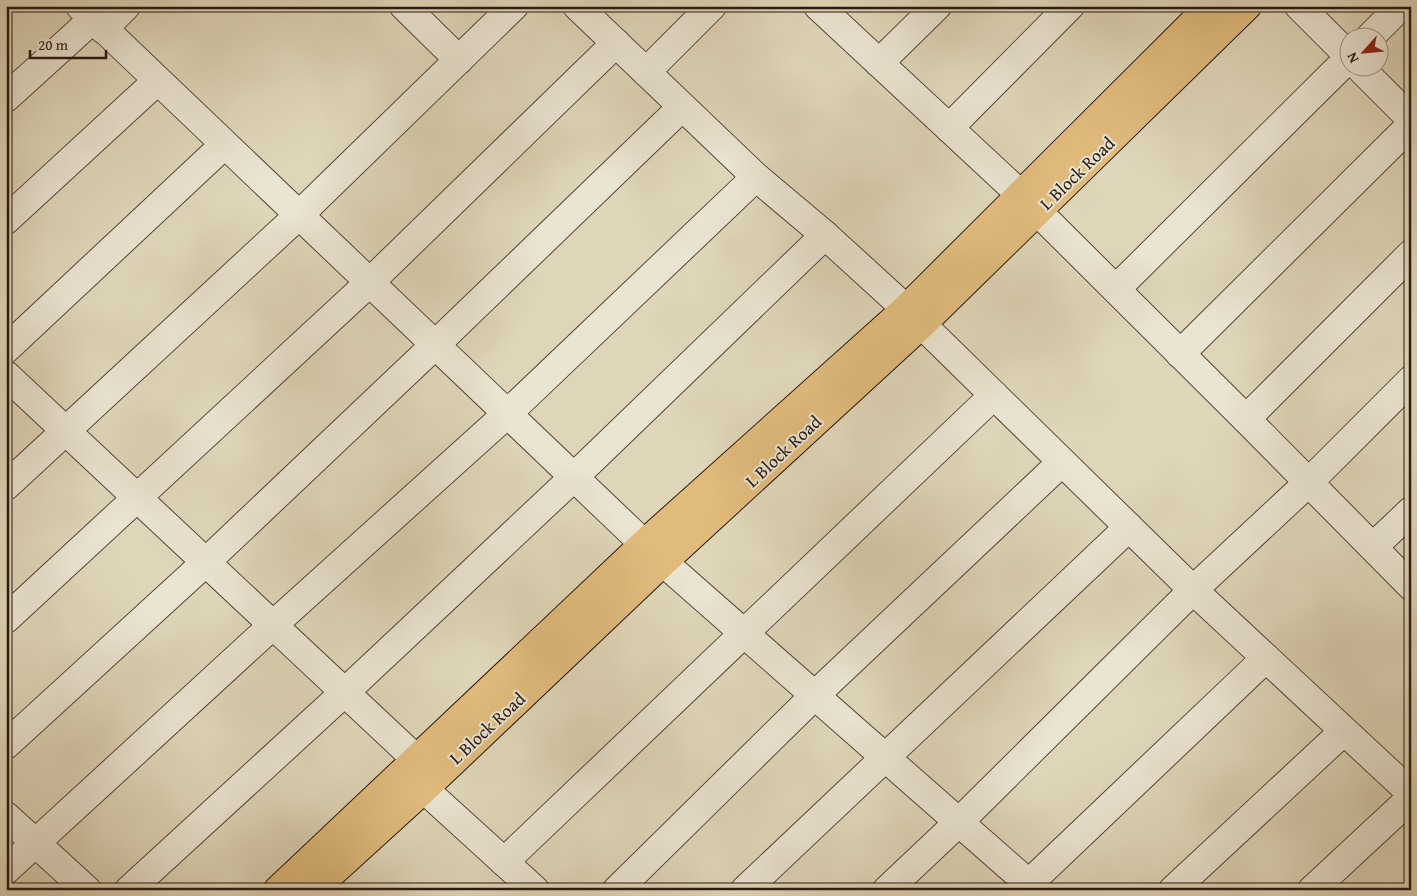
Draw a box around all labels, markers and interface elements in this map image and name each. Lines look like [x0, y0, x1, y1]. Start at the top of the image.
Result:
scale bar [30, 28, 106, 60]
north arrow [1340, 28, 1390, 78]
text: 20 m [38, 34, 69, 55]
text: N [1341, 49, 1363, 67]
street label: L Block Road [1033, 130, 1121, 216]
street label: L Block Road [739, 408, 827, 493]
street label: L Block Road [443, 685, 531, 770]

